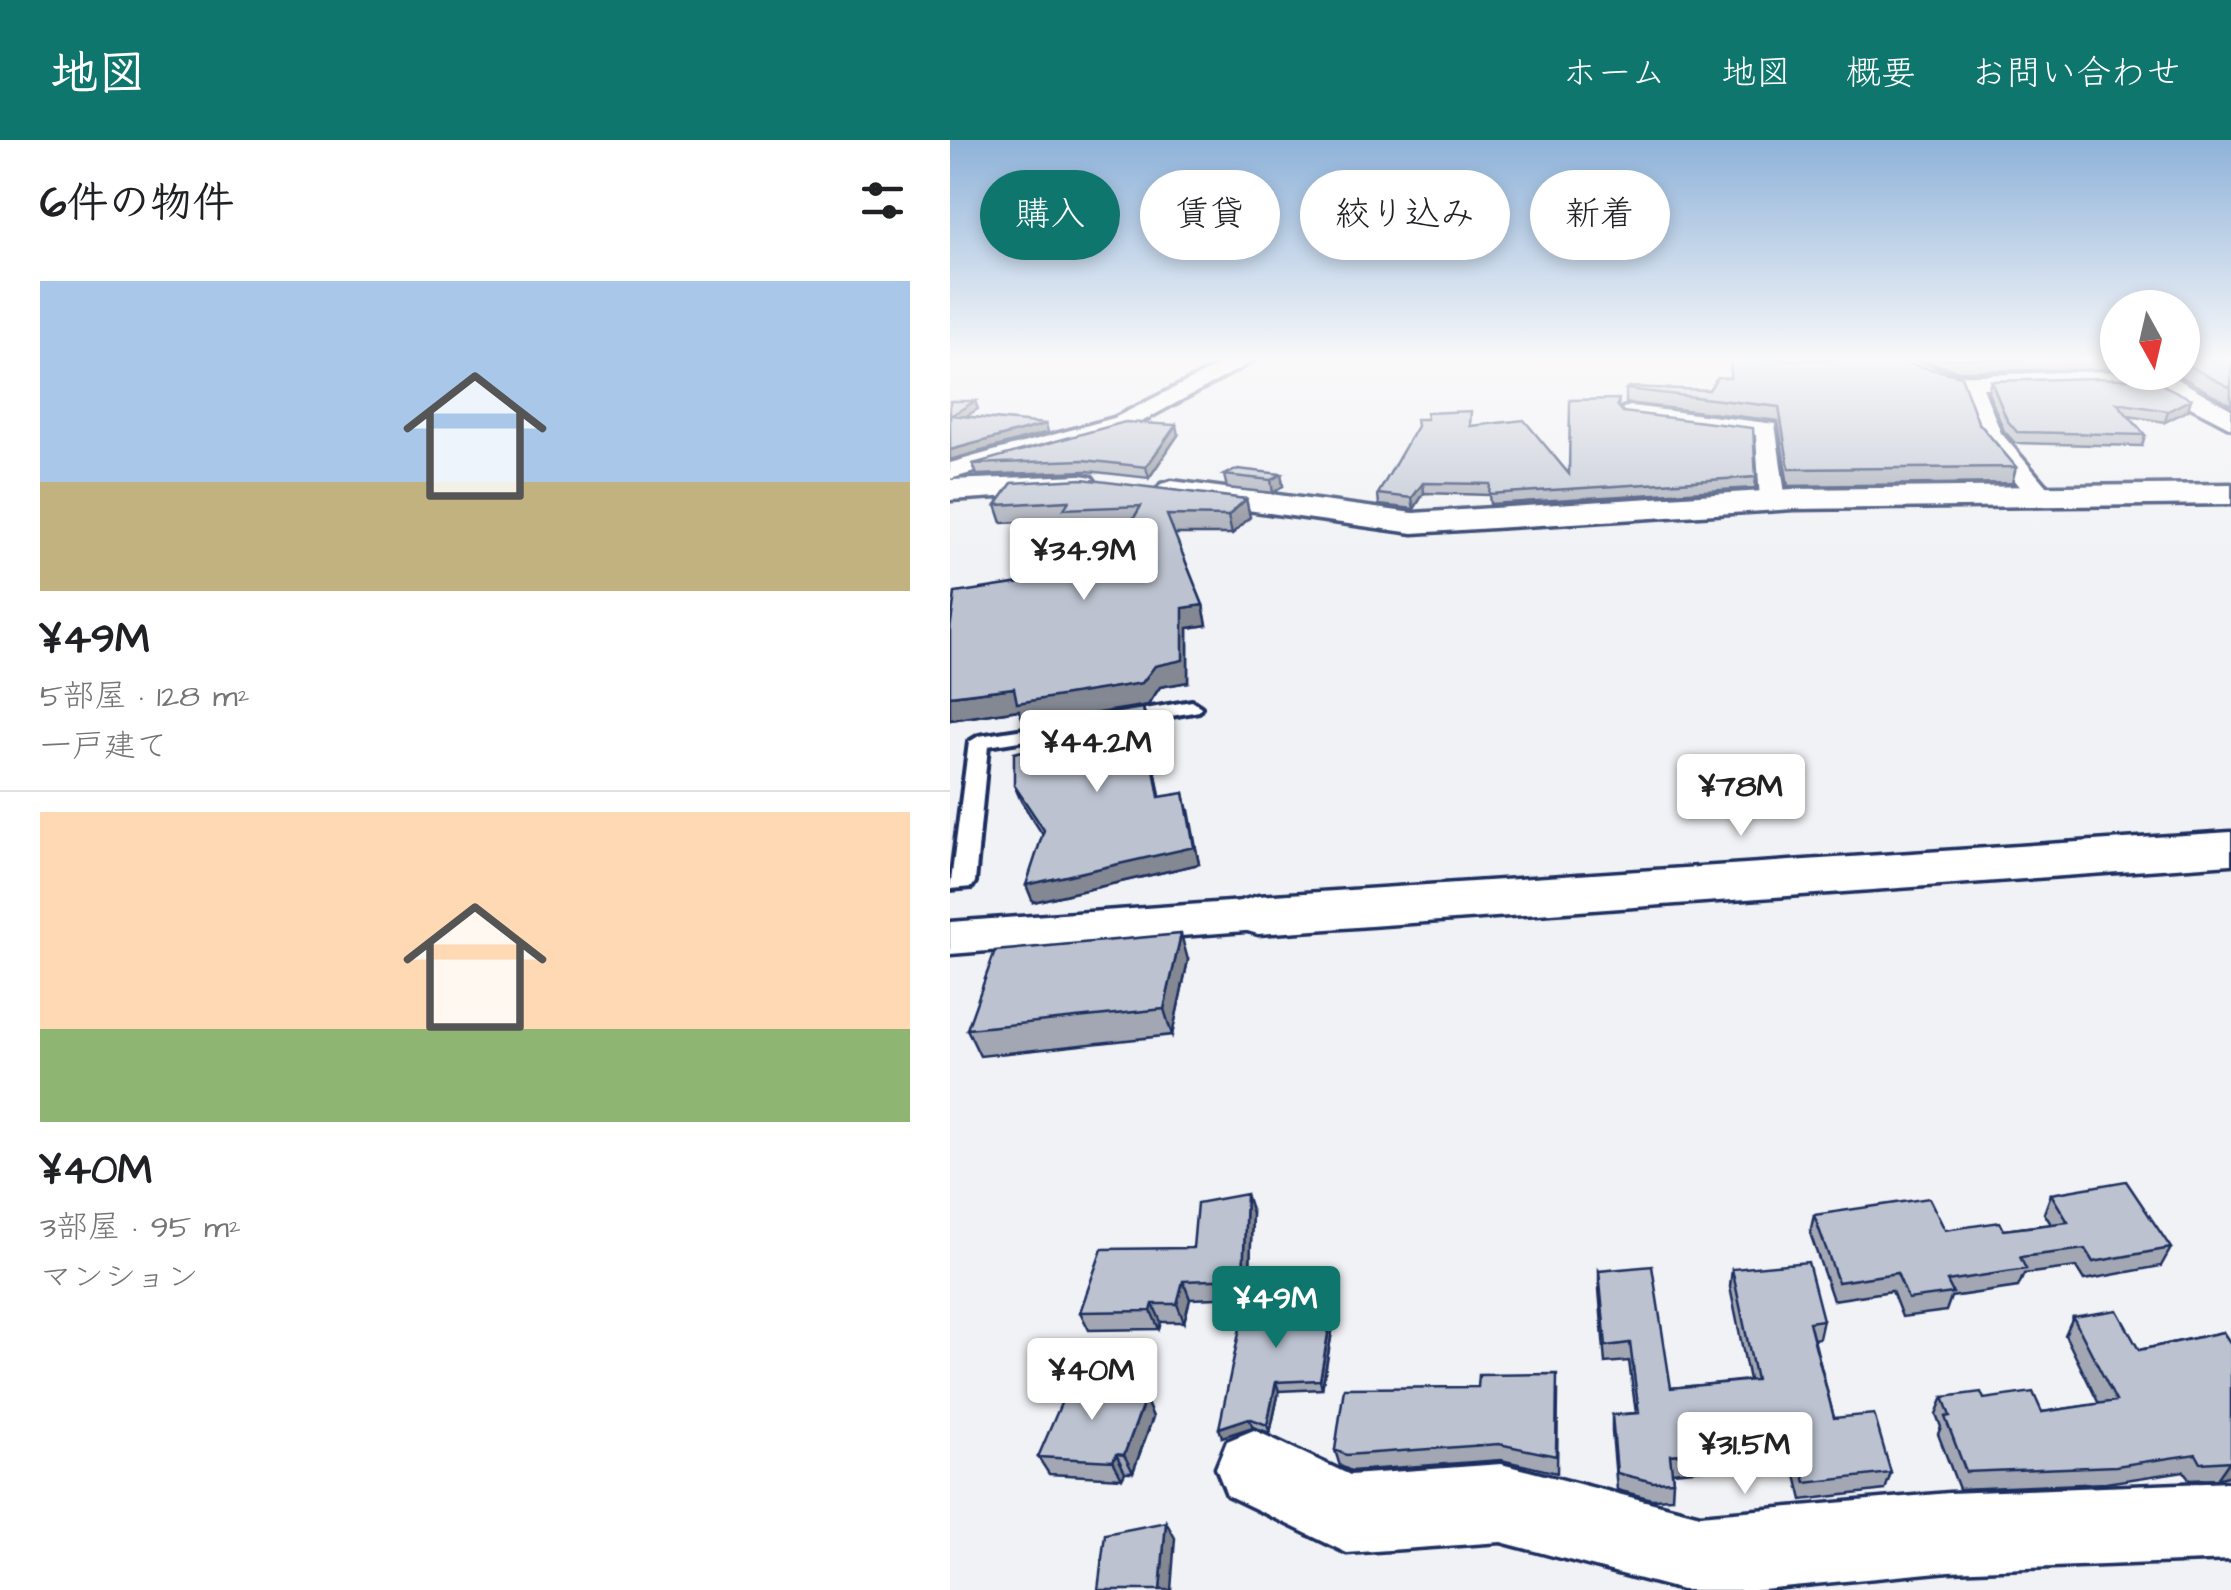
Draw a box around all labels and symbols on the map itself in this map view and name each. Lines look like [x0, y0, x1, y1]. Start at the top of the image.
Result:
north arrow [2100, 290, 2200, 390]
pin: ¥34.9M [1003, 518, 1165, 603]
pin: ¥44.2M [1016, 710, 1178, 795]
pin: ¥78M [1682, 754, 1800, 839]
pin: ¥49M [1217, 1266, 1335, 1351]
pin: ¥40M [1033, 1338, 1151, 1423]
pin: ¥31.5M [1664, 1412, 1826, 1497]

